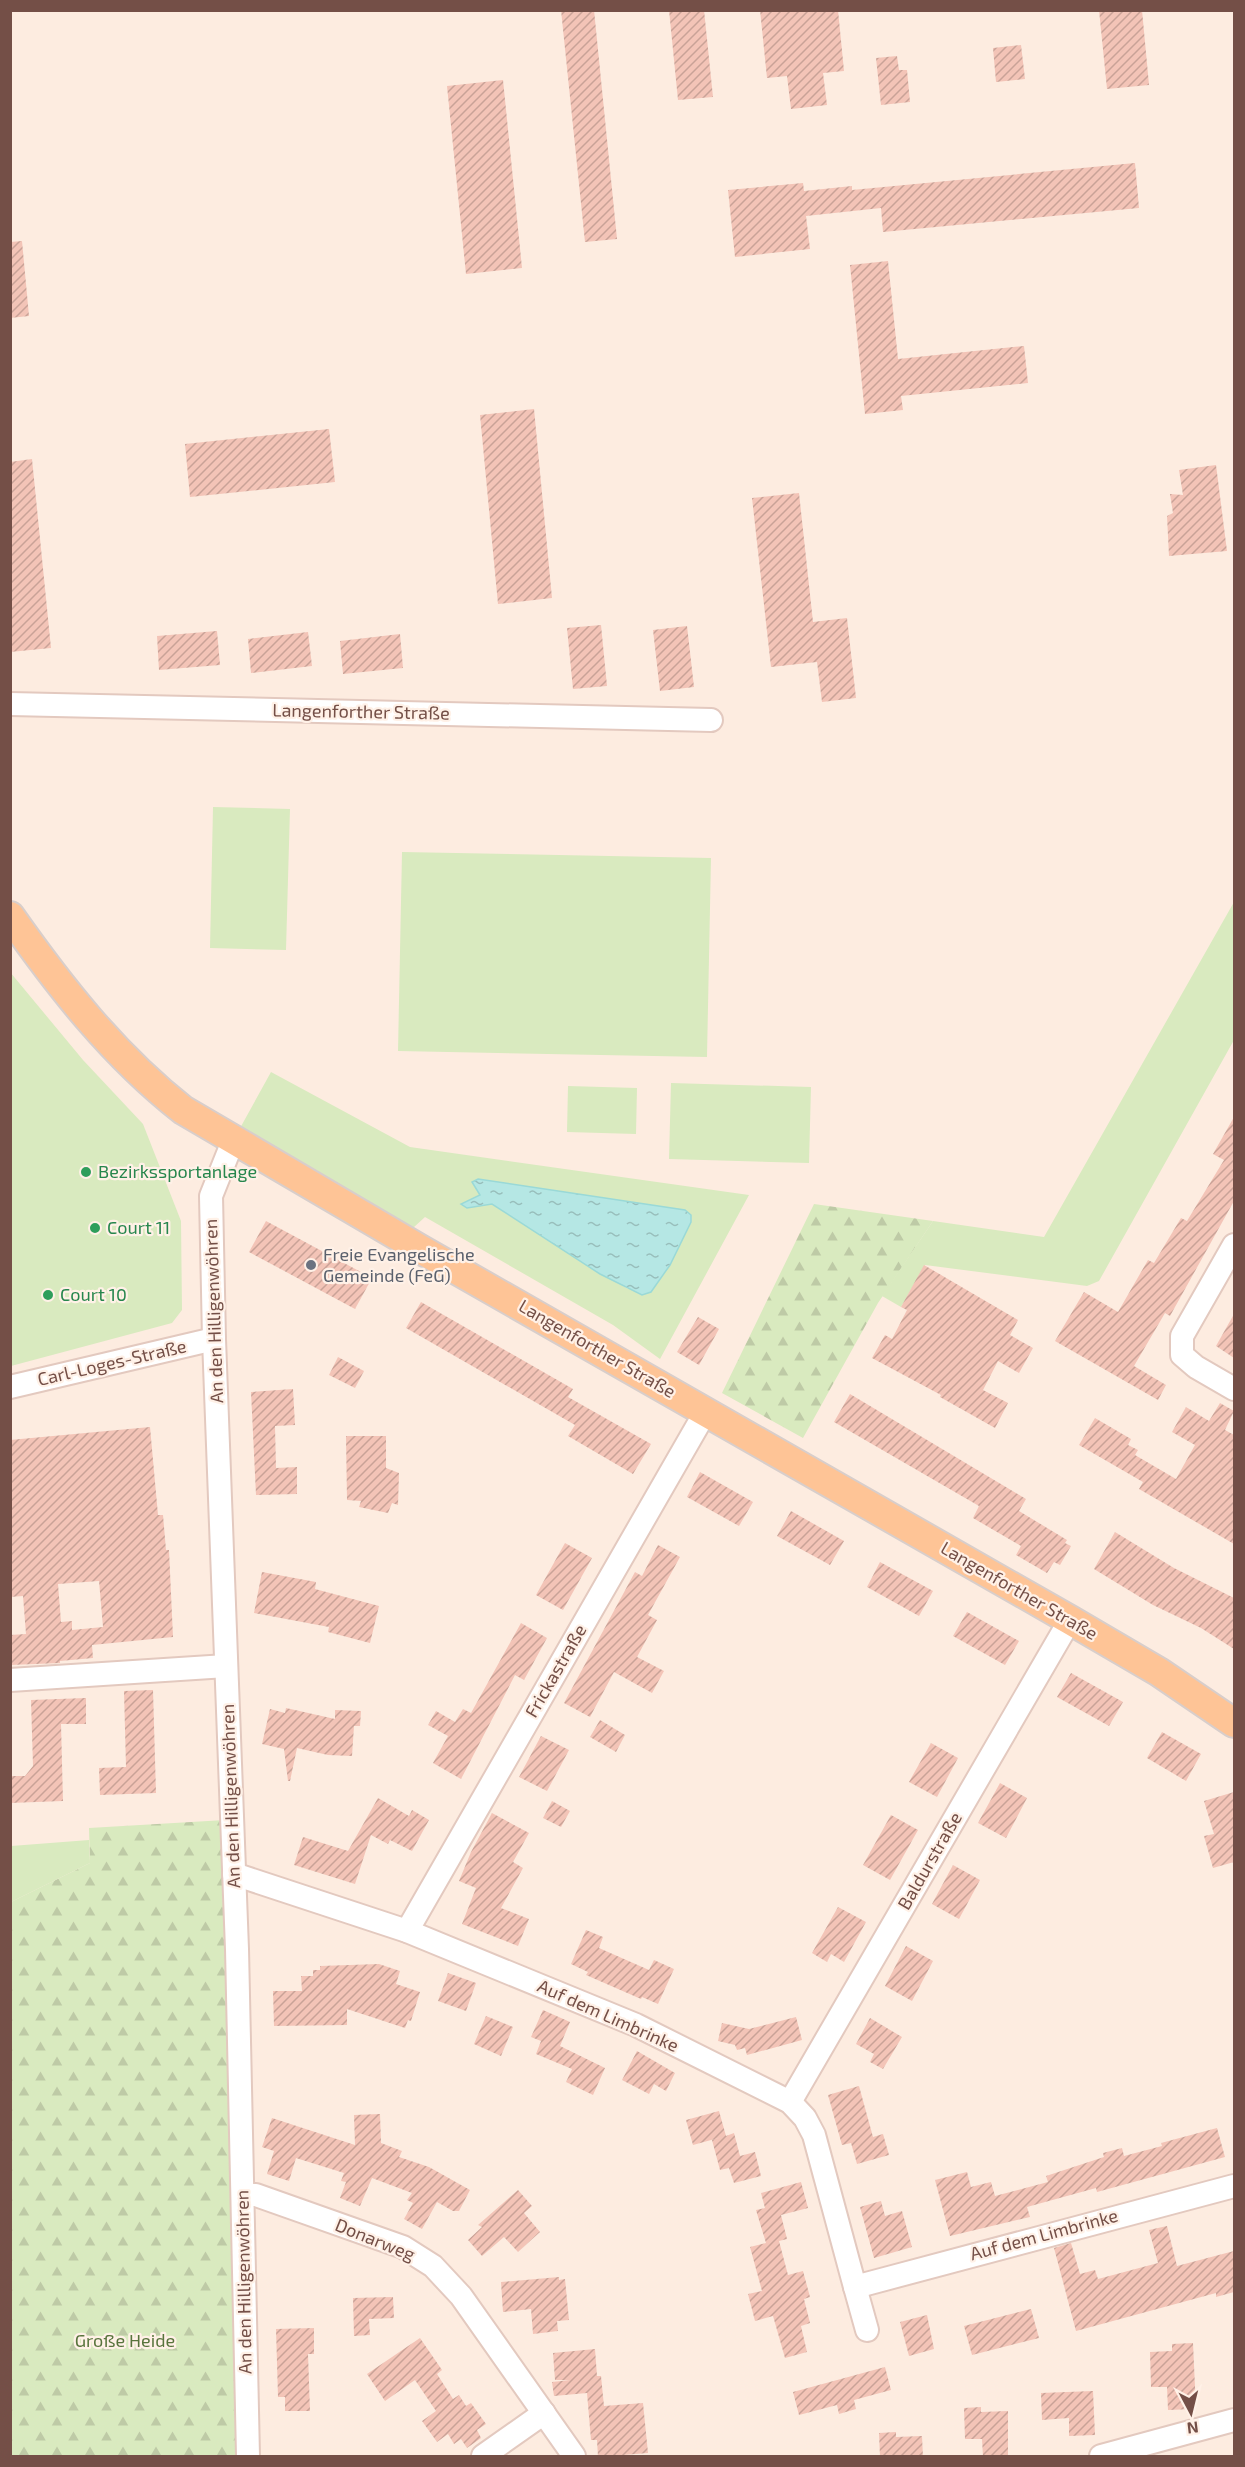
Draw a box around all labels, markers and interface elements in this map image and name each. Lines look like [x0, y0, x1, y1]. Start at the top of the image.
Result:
street label: Langenforther Straße [272, 698, 450, 724]
place label: Bezirkssportanlage [98, 1160, 257, 1182]
marker: Bezirkssportanlage [79, 1165, 93, 1179]
place label: Court 11 [107, 1216, 170, 1238]
street label: An den Hilligenwöhren [199, 1218, 227, 1404]
marker: Court 11 [88, 1221, 102, 1235]
place label: Freie Evangelische Gemeinde (FeG) [323, 1243, 475, 1286]
marker: Freie Evangelische Gemeinde (FeG) [304, 1258, 318, 1272]
place label: Court 10 [60, 1283, 127, 1305]
marker: Court 10 [41, 1288, 55, 1302]
street label: Langenforther Straße [515, 1294, 680, 1402]
street label: Carl-Loges-Straße [35, 1334, 188, 1390]
street label: Langenforther Straße [937, 1536, 1102, 1644]
street label: Frickastraße [520, 1620, 591, 1721]
street label: An den Hilligenwöhren [216, 1703, 244, 1889]
street label: Baldurstraße [892, 1808, 966, 1913]
street label: Auf dem Limbrinke [534, 1974, 682, 2056]
street label: An den Hilligenwöhren [230, 2190, 256, 2374]
street label: Auf dem Limbrinke [967, 2204, 1120, 2264]
street label: Donarweg [332, 2213, 419, 2265]
park label: Große Heide [75, 2329, 175, 2351]
north arrow [1161, 2383, 1221, 2443]
text: N [1186, 2418, 1200, 2439]

